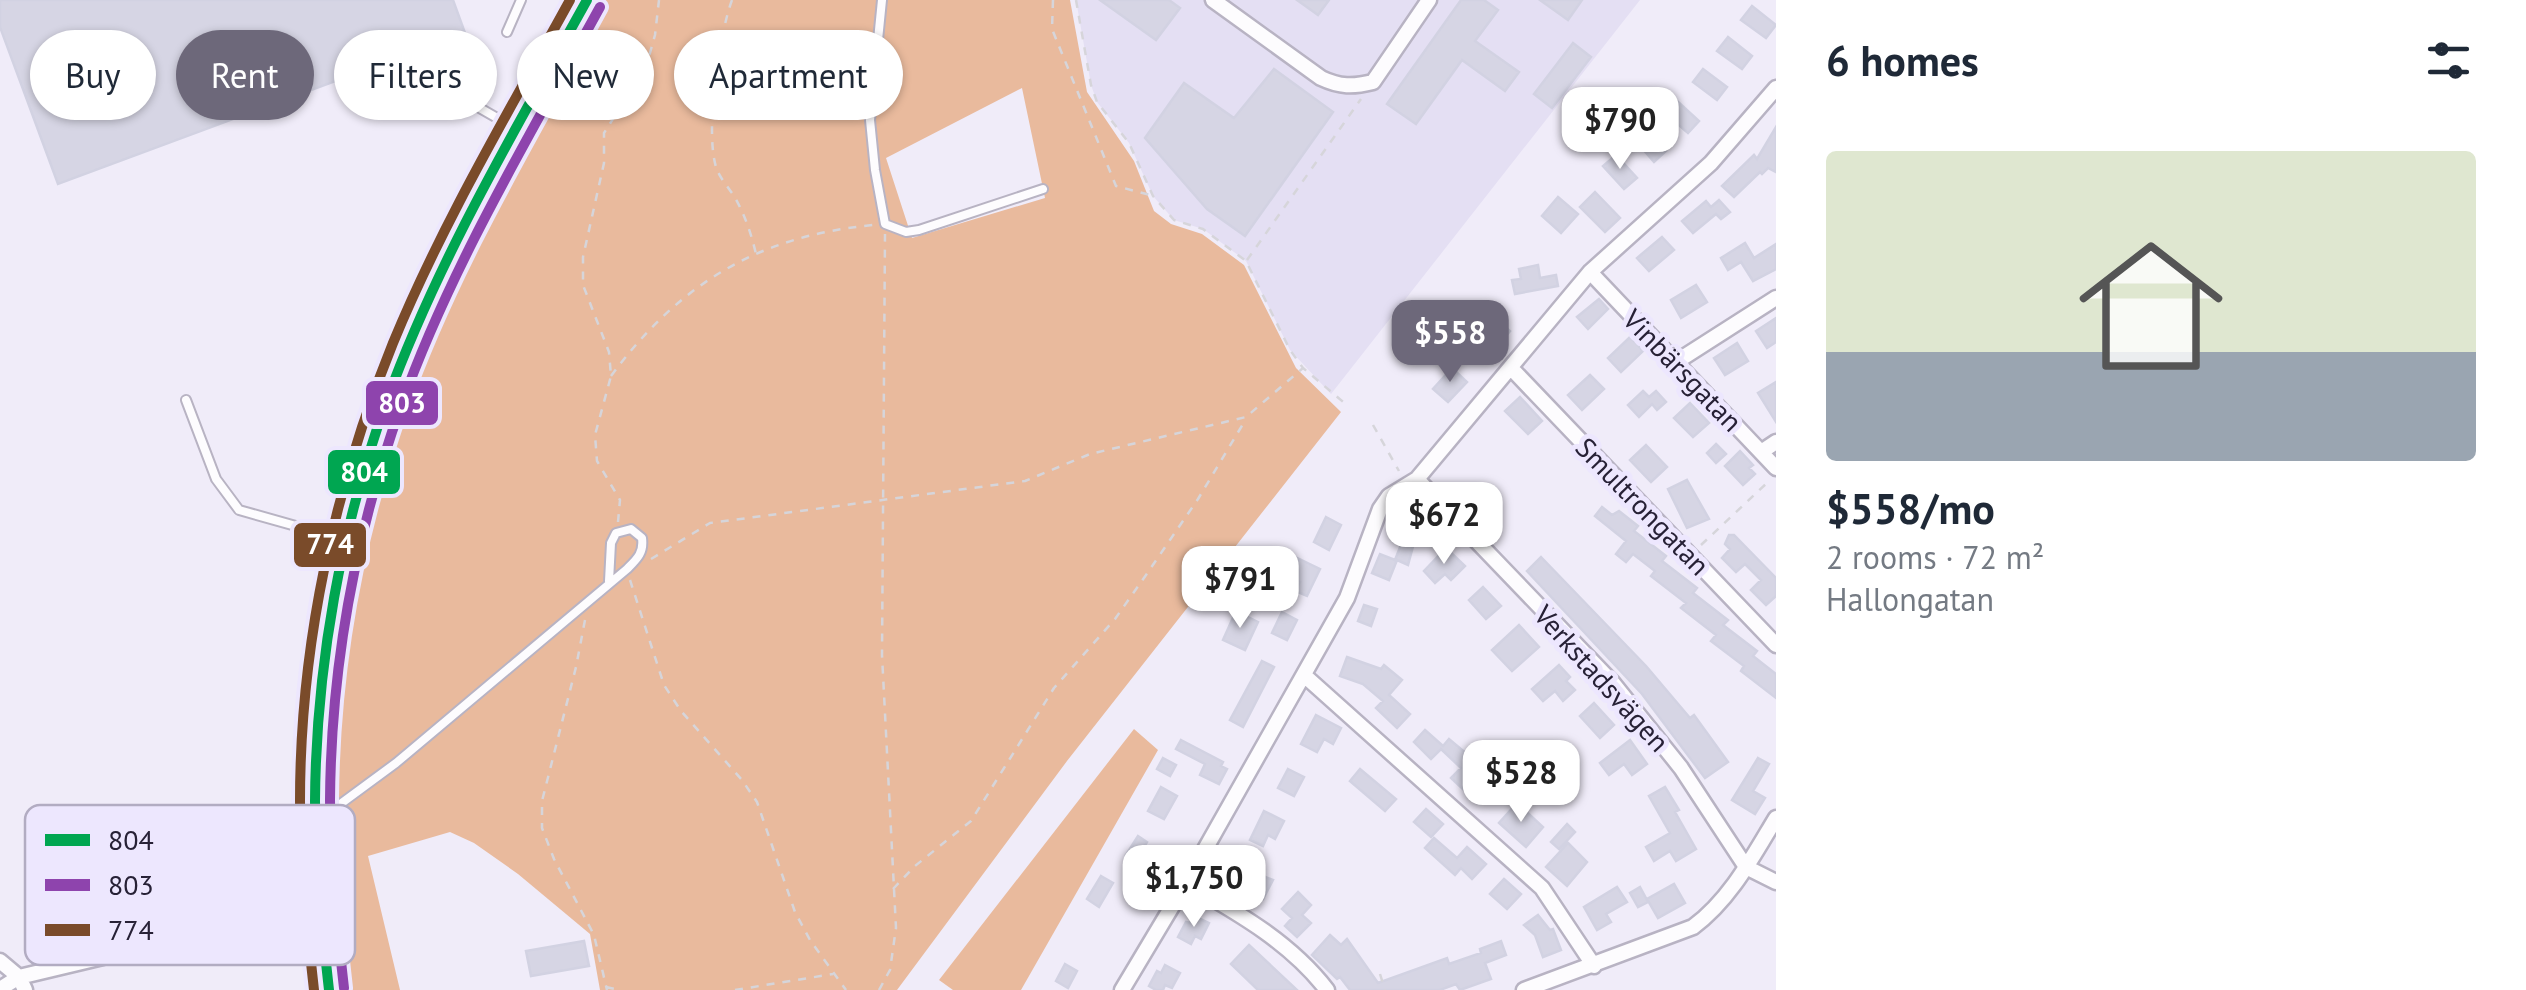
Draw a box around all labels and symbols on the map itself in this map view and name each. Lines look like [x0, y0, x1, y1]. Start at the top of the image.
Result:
pin: $790 [1561, 87, 1679, 172]
pin: $558 [1391, 300, 1509, 385]
street label: Vinbärsgatan [1615, 300, 1751, 439]
line badge: 803 [364, 379, 440, 427]
text: 803 [378, 384, 426, 421]
street label: Smultrongatan [1568, 429, 1718, 583]
line badge: 804 [326, 448, 402, 496]
text: 804 [340, 453, 388, 490]
pin: $672 [1385, 482, 1503, 567]
line badge: 774 [292, 521, 368, 569]
text: 774 [306, 525, 354, 562]
pin: $791 [1181, 546, 1299, 631]
street label: Verkstadsvägen [1526, 596, 1678, 759]
pin: $528 [1462, 740, 1580, 825]
legend [25, 805, 355, 965]
text: 804 [108, 821, 154, 858]
pin: $1,750 [1113, 845, 1275, 930]
text: 803 [108, 866, 154, 903]
text: 774 [108, 911, 154, 948]

